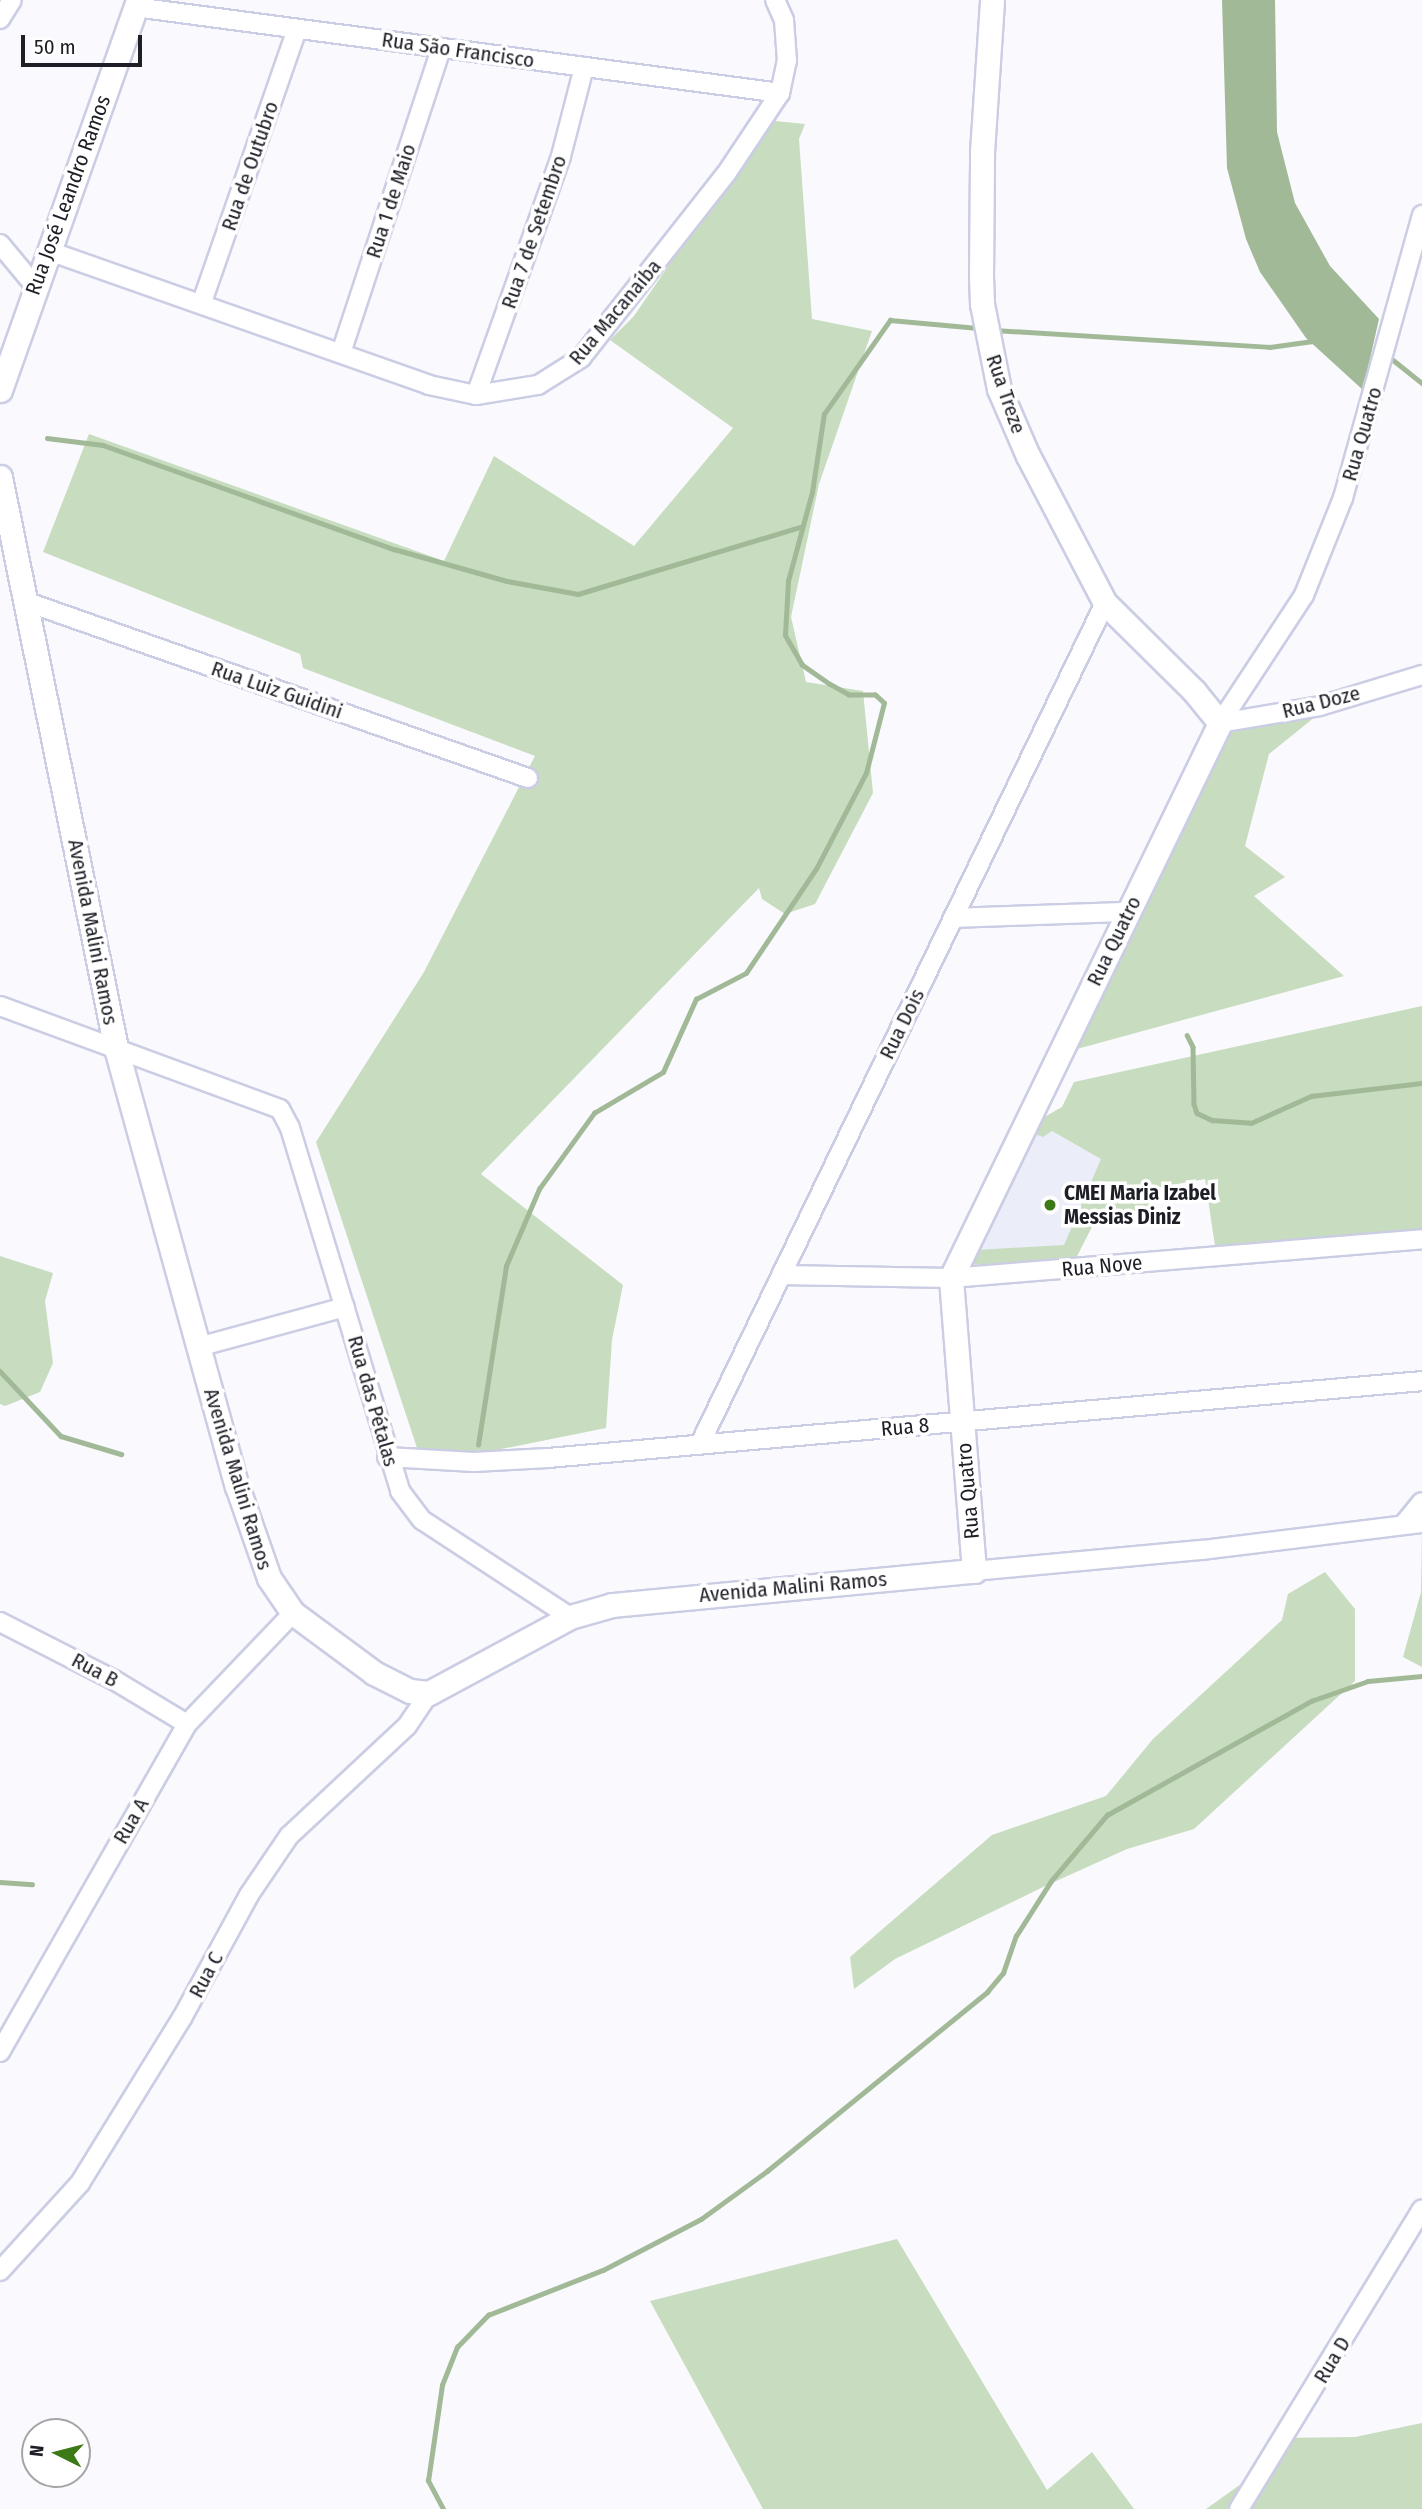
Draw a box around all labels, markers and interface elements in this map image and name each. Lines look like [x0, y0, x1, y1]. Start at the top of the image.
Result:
scale bar [24, 21, 145, 65]
street label: Rua São Francisco [380, 27, 536, 73]
text: 50 m [34, 34, 76, 60]
street label: Rua José Leandro Ramos [20, 92, 116, 298]
street label: Rua de Outubro [216, 98, 284, 234]
street label: Rua 1 de Maio [361, 141, 421, 261]
street label: Rua 7 de Setembro [496, 152, 572, 312]
street label: Rua Macanaíba [564, 254, 666, 370]
street label: Rua Treze [981, 351, 1031, 437]
street label: Rua Quatro [1337, 384, 1387, 484]
street label: Rua Luiz Guidini [208, 656, 346, 724]
street label: Rua Doze [1279, 680, 1363, 724]
street label: Avenida Malini Ramos [63, 837, 123, 1027]
street label: Rua Quatro [1081, 892, 1147, 990]
street label: Rua Dois [874, 985, 930, 1063]
place label: CMEI Maria Izabel Messias Diniz [1064, 1180, 1216, 1230]
marker: CMEI Maria Izabel Messias Diniz [1042, 1197, 1058, 1213]
street label: Rua Nove [1061, 1250, 1143, 1282]
street label: Rua das Pétalas [342, 1333, 404, 1469]
street label: Avenida Malini Ramos [198, 1385, 278, 1573]
street label: Rua 8 [880, 1412, 930, 1442]
street label: Rua Quatro [951, 1442, 985, 1540]
street label: Avenida Malini Ramos [698, 1566, 888, 1608]
street label: Rua B [67, 1647, 123, 1693]
street label: Rua A [108, 1794, 154, 1848]
street label: Rua C [184, 1948, 228, 2002]
street label: Rua D [1308, 2332, 1356, 2388]
north arrow [21, 2418, 91, 2488]
text: N [25, 2444, 49, 2458]

